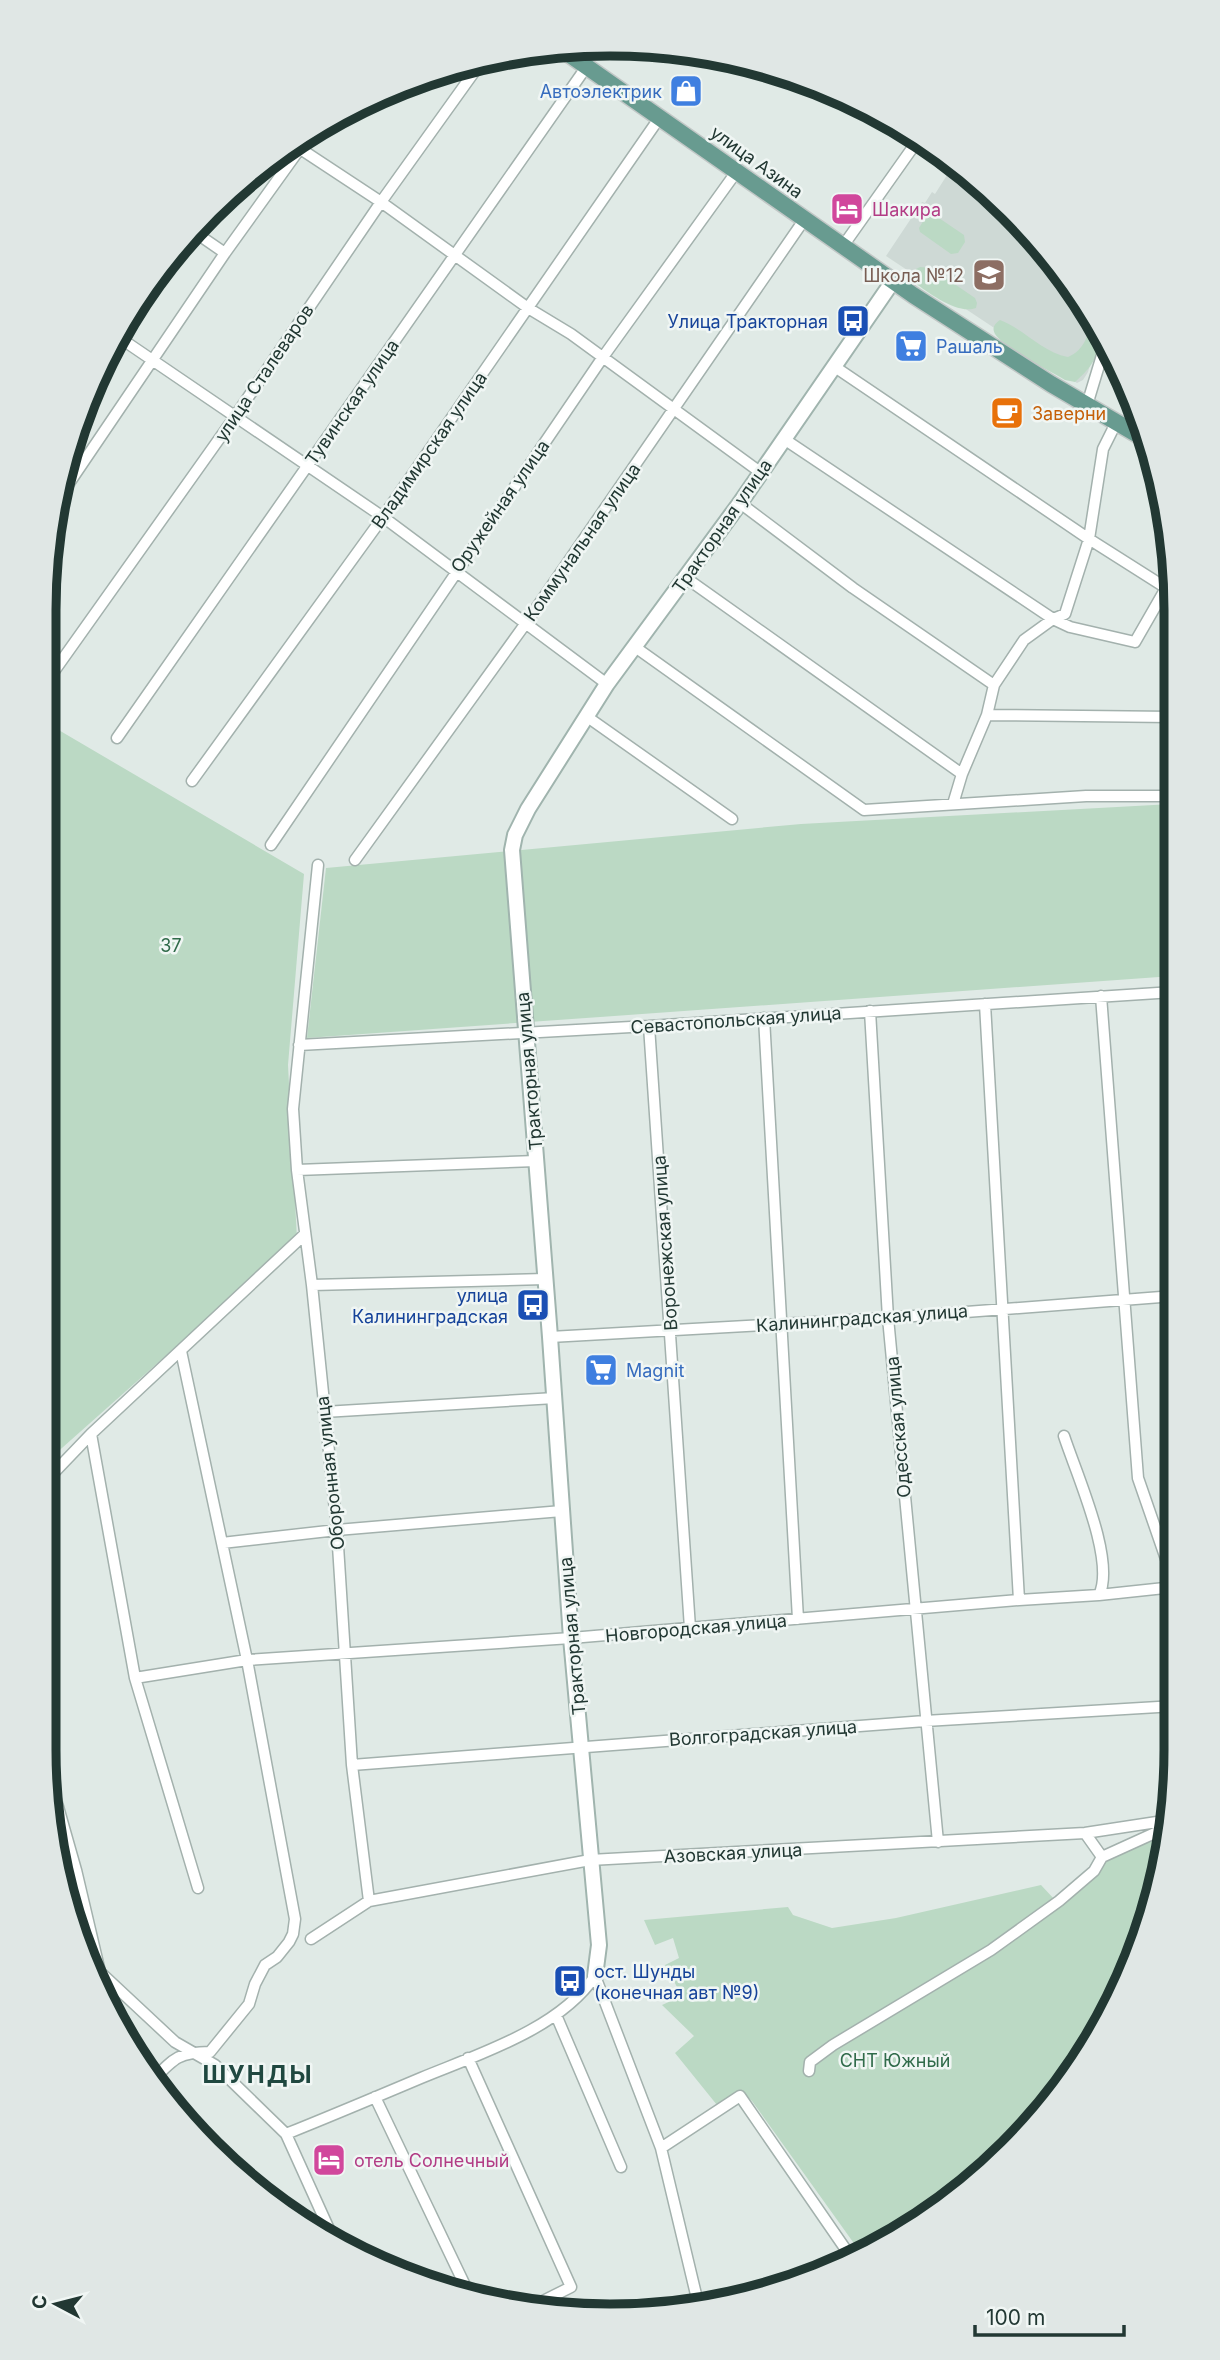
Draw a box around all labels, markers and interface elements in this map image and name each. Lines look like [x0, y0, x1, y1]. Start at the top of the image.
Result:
shop icon: Автоэлектрик [667, 72, 705, 110]
place label: Автоэлектрик [540, 81, 662, 102]
street label: улица Азина [707, 121, 807, 203]
hotel icon: Шакира [828, 190, 866, 228]
place label: Шакира [872, 199, 941, 220]
school or university icon: Школа №12 [970, 256, 1008, 294]
place label: Школа №12 [863, 265, 964, 286]
street label: улица Сталеваров [210, 300, 318, 446]
bus stop icon: Улица Тракторная [834, 302, 872, 340]
place label: Улица Тракторная [667, 311, 828, 332]
supermarket icon: Рашаль [892, 327, 930, 365]
street label: Тувинская улица [301, 335, 403, 469]
place label: Рашаль [936, 336, 1003, 357]
street label: Владимирская улица [367, 368, 491, 532]
cafe icon: Заверни [988, 394, 1026, 432]
place label: Заверни [1032, 403, 1106, 424]
street label: Оружейная улица [446, 436, 554, 576]
street label: Тракторная улица [668, 455, 776, 597]
street label: Коммунальная улица [519, 459, 645, 625]
park label: 37 [160, 935, 182, 956]
street label: Тракторная улица [512, 991, 546, 1151]
street label: Севастопольская улица [630, 1002, 842, 1038]
street label: Воронежская улица [648, 1155, 682, 1331]
place label: улица Калининградская [352, 1285, 508, 1327]
bus stop icon: улица Калининградская [514, 1286, 552, 1324]
street label: Калининградская улица [755, 1300, 969, 1336]
supermarket icon: Magnit [582, 1351, 620, 1389]
street label: Одесская улица [881, 1355, 915, 1499]
place label: Magnit [626, 1360, 684, 1381]
street label: Оборонная улица [311, 1395, 349, 1551]
street label: Тракторная улица [555, 1556, 589, 1716]
street label: Новгородская улица [604, 1610, 788, 1646]
street label: Волгоградская улица [668, 1716, 858, 1750]
street label: Азовская улица [663, 1839, 803, 1867]
place label: ост. Шунды (конечная авт №9) [594, 1961, 759, 2003]
bus stop icon: ост. Шунды (конечная авт №9) [551, 1962, 589, 2000]
park label: СНТ Южный [840, 2050, 950, 2071]
district label: ШУНДЫ [202, 2060, 314, 2089]
hotel icon: отель Солнечный [310, 2141, 348, 2179]
place label: отель Солнечный [354, 2150, 509, 2171]
north arrow [21, 2269, 91, 2339]
text: С [27, 2294, 52, 2310]
scale bar [975, 2294, 1124, 2338]
text: 100 m [986, 2305, 1045, 2330]

